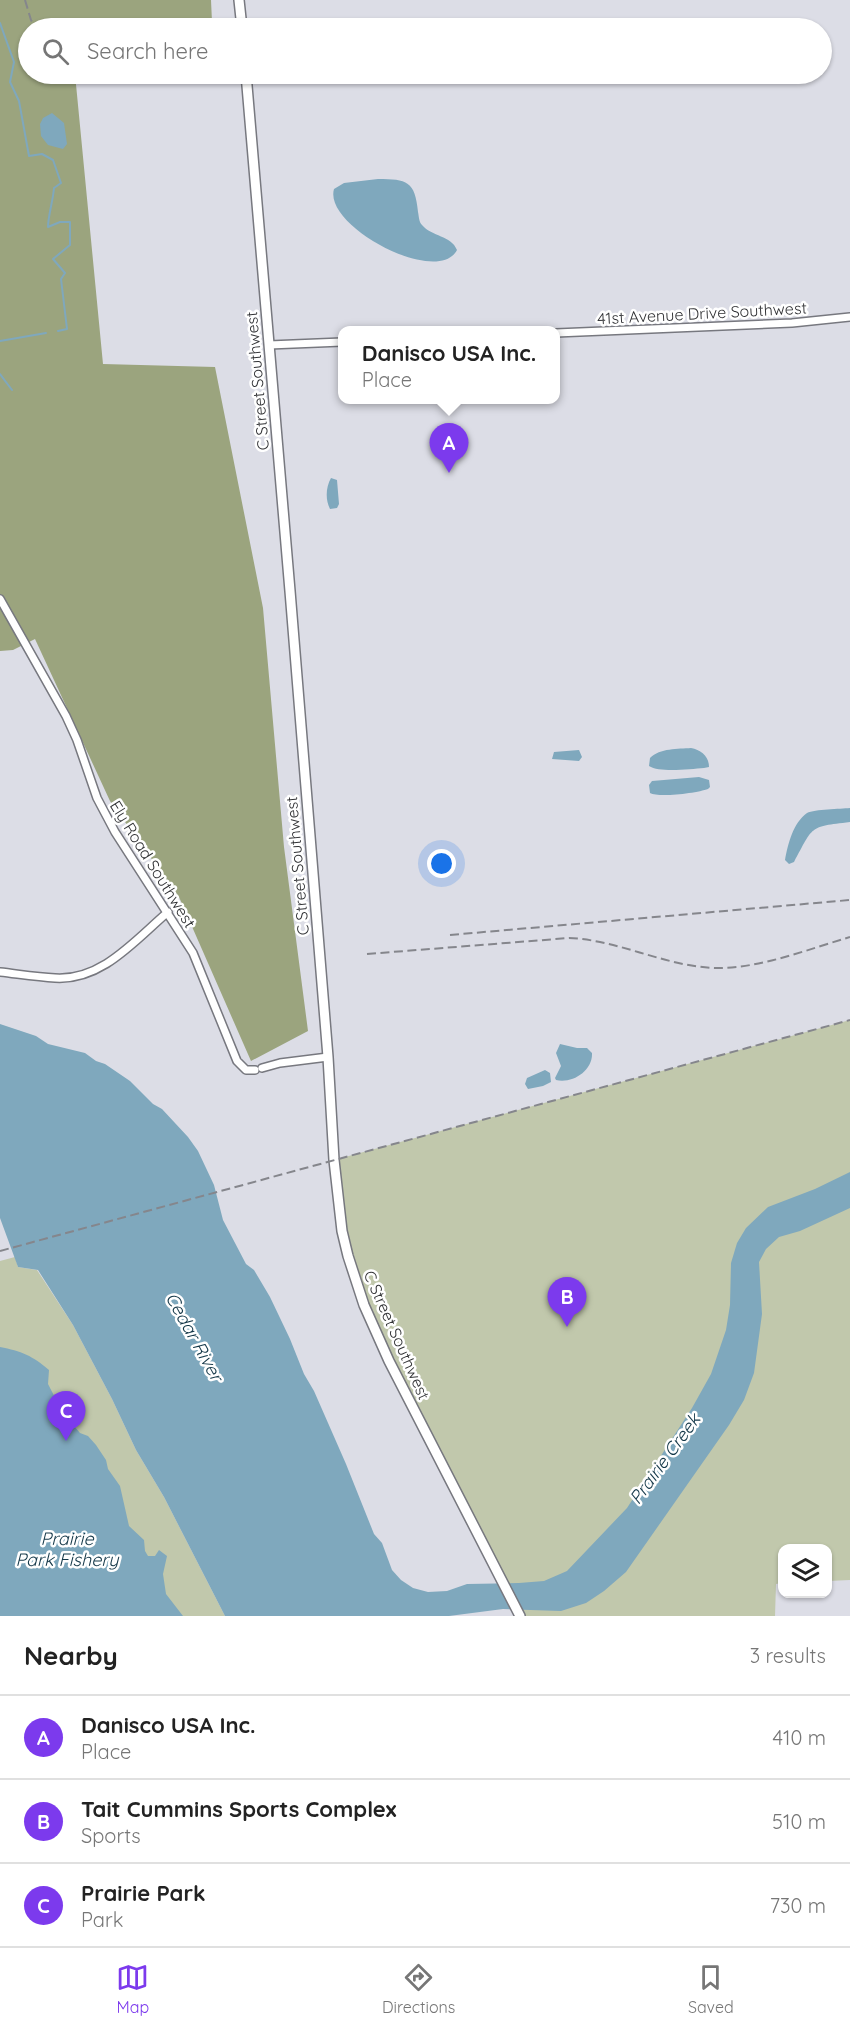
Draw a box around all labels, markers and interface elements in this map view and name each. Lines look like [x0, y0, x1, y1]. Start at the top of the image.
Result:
search box [18, 18, 832, 84]
icon: search [39, 35, 72, 68]
text: Search here [87, 37, 208, 65]
street label: 41st Avenue Drive Southwest [597, 298, 807, 328]
street label: C Street Southwest [241, 311, 273, 451]
popup [338, 326, 560, 404]
text: Danisco USA Inc. [362, 339, 536, 367]
text: Place [362, 367, 412, 392]
pin: A [430, 424, 468, 473]
street label: C Street Southwest [281, 796, 313, 936]
street label: Ely Road Southwest [106, 797, 200, 931]
your location [427, 849, 456, 878]
street label: C Street Southwest [360, 1267, 434, 1403]
pin: B [548, 1278, 586, 1327]
water label: Cedar River [161, 1288, 229, 1387]
pin: C [46, 1392, 86, 1441]
water label: Prairie Creek [624, 1408, 706, 1508]
water label: Prairie Park Fishery [15, 1527, 120, 1571]
map controls [778, 1544, 832, 1598]
button: layers [778, 1544, 832, 1598]
text: Nearby [24, 1639, 118, 1672]
text: 3 results [750, 1643, 826, 1668]
text: Danisco USA Inc. [81, 1711, 256, 1739]
text: A [37, 1725, 50, 1750]
text: 410 m [773, 1725, 826, 1750]
text: Place [81, 1739, 131, 1764]
text: Tait Cummins Sports Complex [81, 1795, 397, 1823]
text: B [37, 1809, 50, 1834]
text: 510 m [772, 1809, 826, 1834]
text: Sports [81, 1823, 141, 1848]
text: Prairie Park [81, 1879, 205, 1907]
text: C [37, 1893, 50, 1918]
text: 730 m [770, 1893, 826, 1918]
text: Park [81, 1907, 123, 1932]
tab: Map [116, 1961, 149, 2017]
tab: Directions [382, 1961, 455, 2017]
tab: Saved [688, 1961, 734, 2017]

